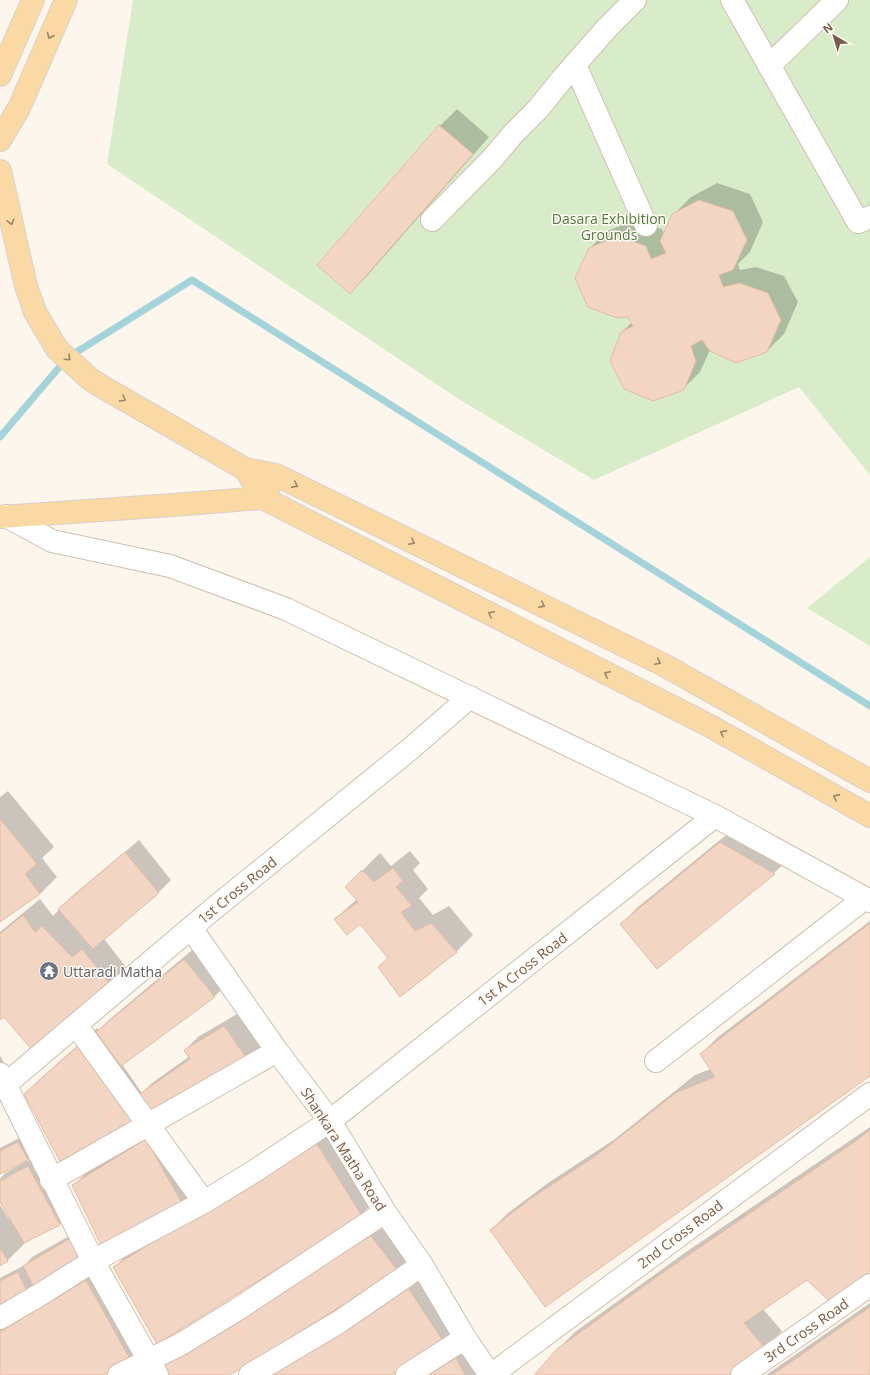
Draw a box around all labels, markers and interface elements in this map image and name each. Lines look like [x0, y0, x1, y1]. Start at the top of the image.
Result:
north arrow [814, 16, 854, 56]
text: N [819, 19, 836, 36]
one-way arrow [47, 31, 55, 39]
park label: Dasara Exhibition Grounds [552, 209, 666, 244]
one-way arrow [6, 219, 15, 226]
one-way arrow [63, 354, 71, 361]
one-way arrow [119, 394, 126, 401]
one-way arrow [291, 480, 299, 488]
one-way arrow [408, 537, 416, 545]
one-way arrow [537, 600, 545, 608]
one-way arrow [488, 612, 496, 619]
one-way arrow [654, 658, 662, 665]
one-way arrow [604, 671, 611, 678]
one-way arrow [720, 731, 727, 738]
one-way arrow [833, 794, 840, 801]
street label: 1st Cross Road [193, 852, 281, 928]
street label: 1st A Cross Road [473, 928, 571, 1010]
temple icon: Uttaradi Matha [38, 960, 60, 982]
place label: Uttaradi Matha [63, 962, 162, 981]
street label: Shankara Matha Road [297, 1084, 391, 1214]
street label: 2nd Cross Road [633, 1196, 727, 1272]
street label: 3rd Cross Road [760, 1294, 852, 1366]

